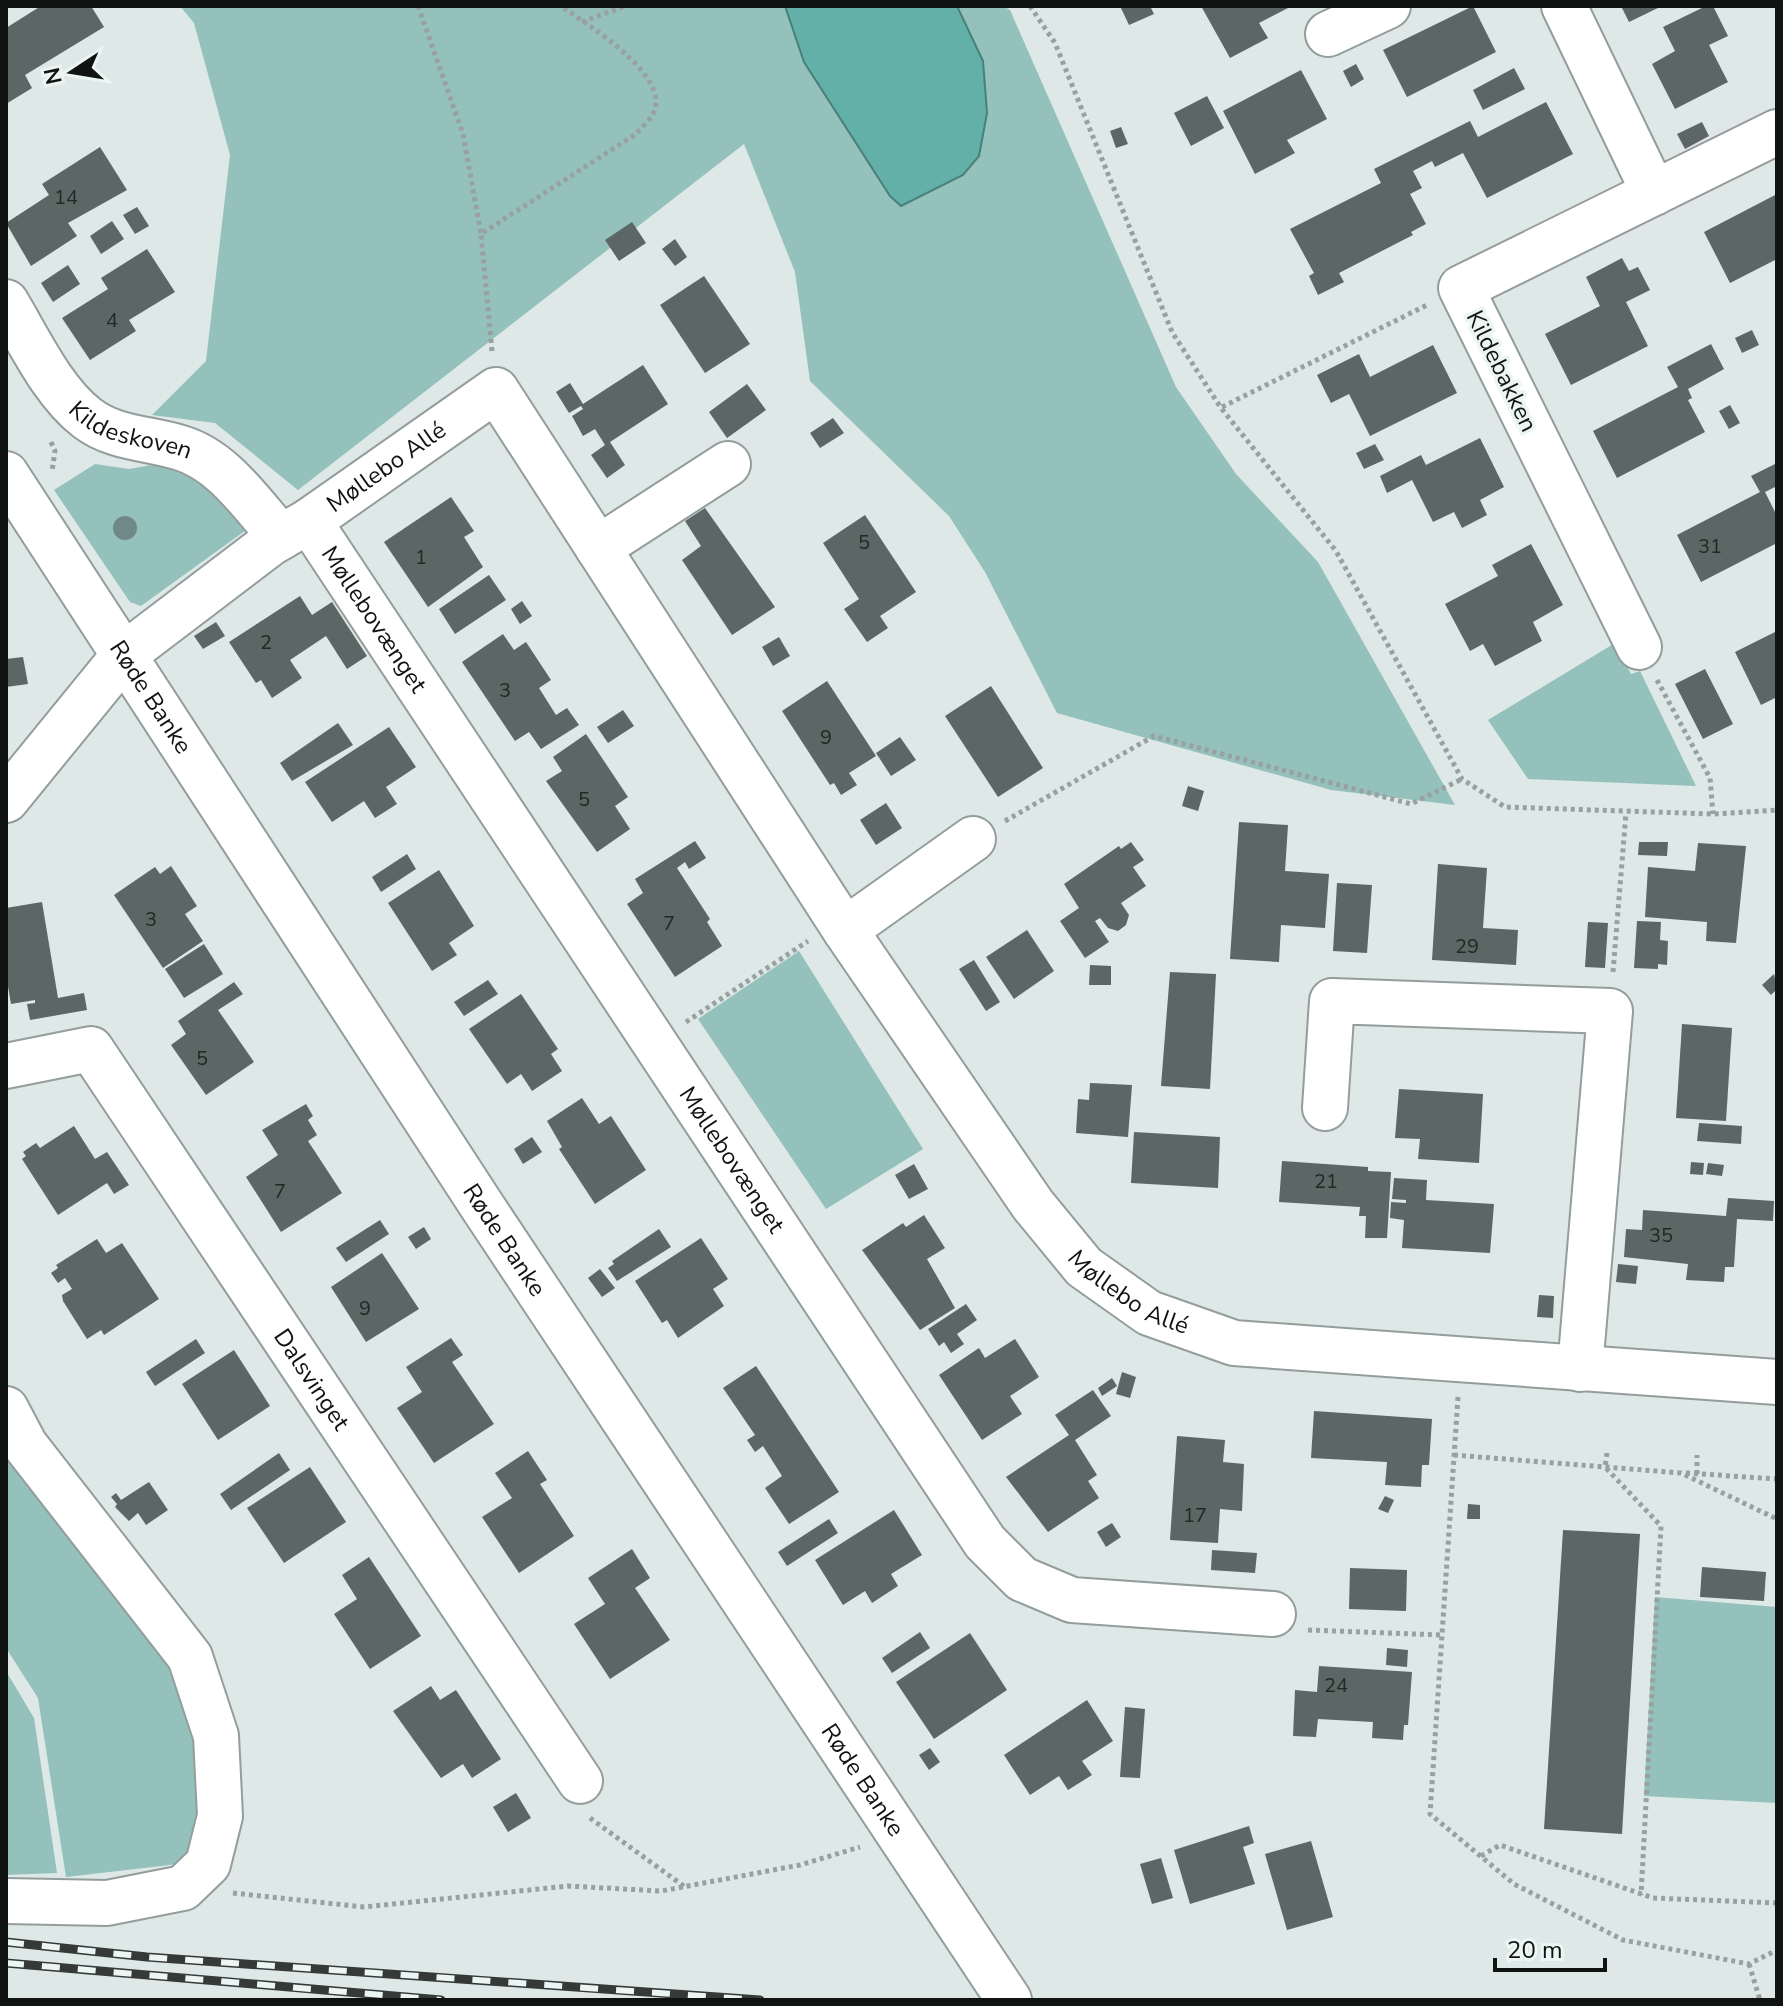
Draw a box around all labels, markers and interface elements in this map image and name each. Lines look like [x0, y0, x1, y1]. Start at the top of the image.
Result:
north arrow [32, 32, 112, 112]
text: N [37, 65, 70, 87]
house number: 14 [54, 184, 78, 211]
street label: Kildebakken [1459, 305, 1545, 437]
house number: 4 [106, 307, 118, 334]
street label: Kildeskoven [62, 394, 197, 467]
street label: Møllebo Allé [320, 414, 452, 520]
house number: 5 [858, 529, 870, 556]
house number: 31 [1698, 533, 1722, 560]
street label: Møllebovænget [314, 540, 435, 699]
house number: 1 [415, 544, 427, 571]
house number: 2 [260, 629, 272, 656]
street label: Røde Banke [102, 634, 200, 760]
house number: 3 [499, 677, 511, 704]
house number: 9 [820, 724, 832, 751]
house number: 5 [578, 786, 590, 813]
house number: 3 [145, 906, 157, 933]
house number: 7 [663, 910, 675, 937]
house number: 29 [1455, 933, 1479, 960]
house number: 5 [196, 1045, 208, 1072]
street label: Møllebovænget [672, 1080, 792, 1240]
house number: 21 [1314, 1168, 1338, 1195]
street label: Røde Banke [456, 1177, 554, 1303]
house number: 7 [274, 1178, 286, 1205]
house number: 35 [1649, 1222, 1673, 1249]
street label: Møllebo Allé [1060, 1243, 1193, 1342]
house number: 9 [359, 1295, 371, 1322]
street label: Dalsvinget [266, 1322, 357, 1437]
house number: 17 [1183, 1502, 1207, 1529]
house number: 24 [1324, 1672, 1348, 1699]
street label: Røde Banke [814, 1717, 912, 1843]
scale bar [1495, 1922, 1605, 1972]
text: 20 m [1507, 1934, 1563, 1966]

